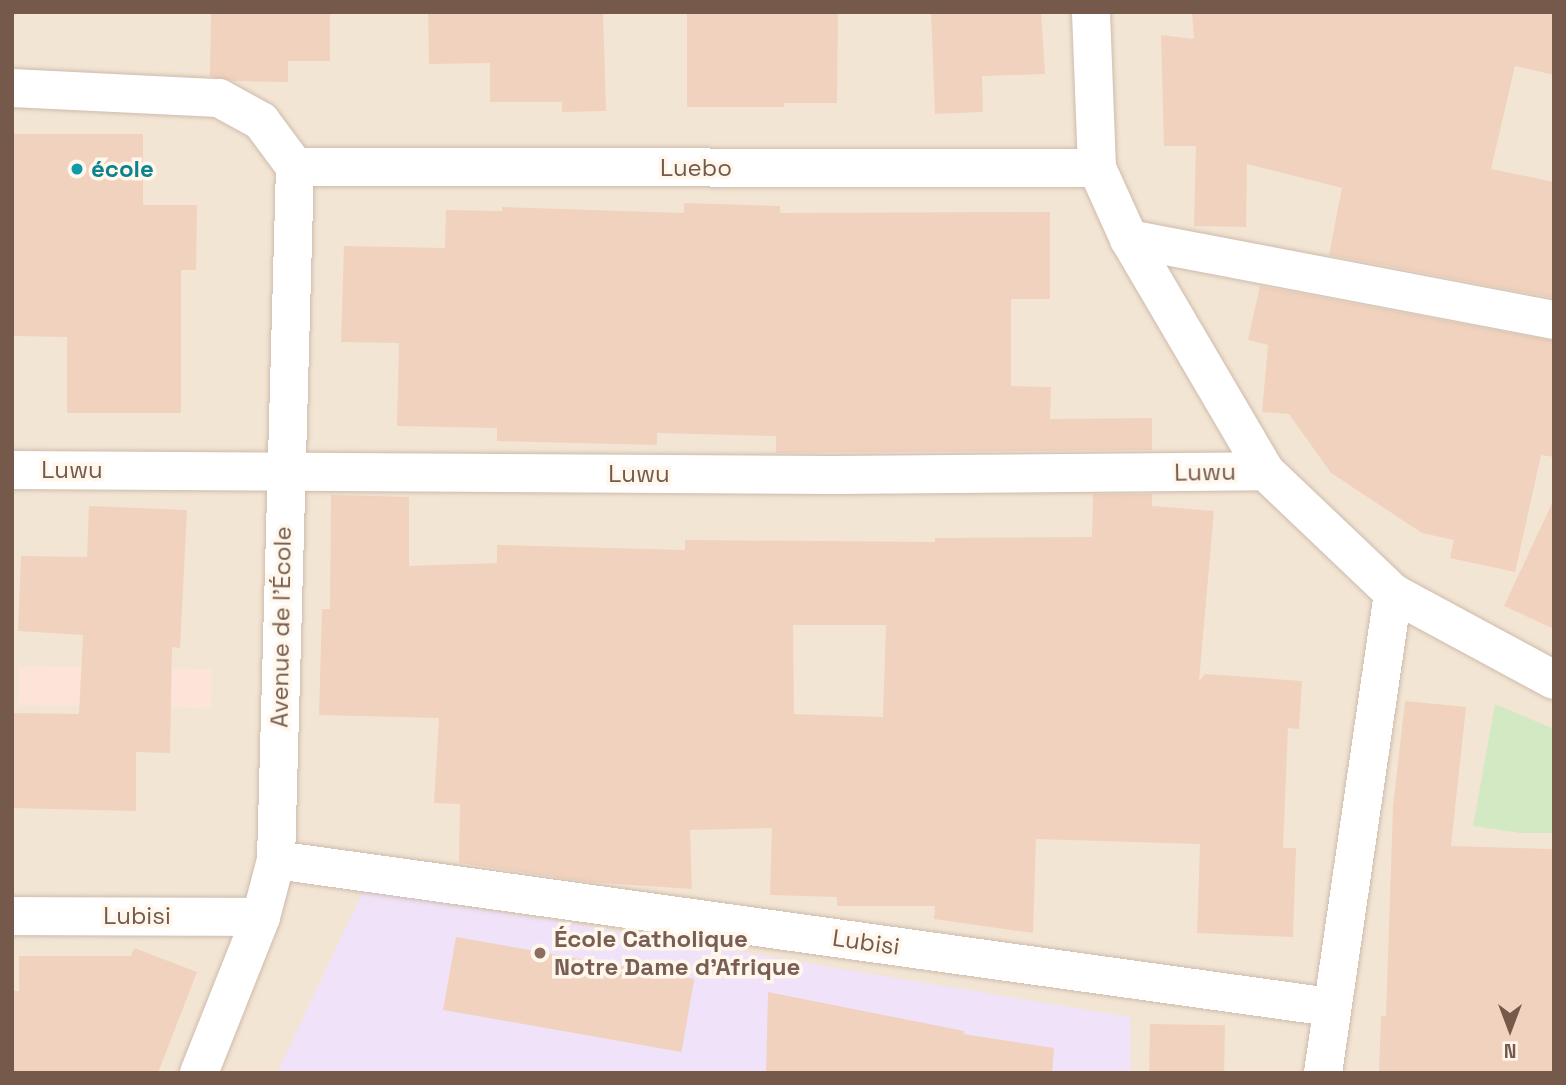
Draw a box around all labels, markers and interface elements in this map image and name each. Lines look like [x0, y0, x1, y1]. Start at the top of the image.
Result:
street label: Luebo [660, 154, 732, 182]
place label: école [91, 155, 154, 183]
marker: école [69, 161, 85, 177]
street label: Luwu [41, 456, 103, 484]
street label: Luwu [1174, 457, 1236, 487]
street label: Luwu [608, 460, 670, 488]
street label: Avenue de l'École [265, 526, 297, 728]
street label: Lubisi [103, 902, 171, 930]
street label: Lubisi [831, 923, 901, 961]
place label: École Catholique Notre Dame d'Afrique [554, 925, 800, 981]
marker: École Catholique Notre Dame d'Afrique [532, 945, 548, 961]
north arrow [1475, 994, 1545, 1064]
text: N [1504, 1038, 1516, 1063]

